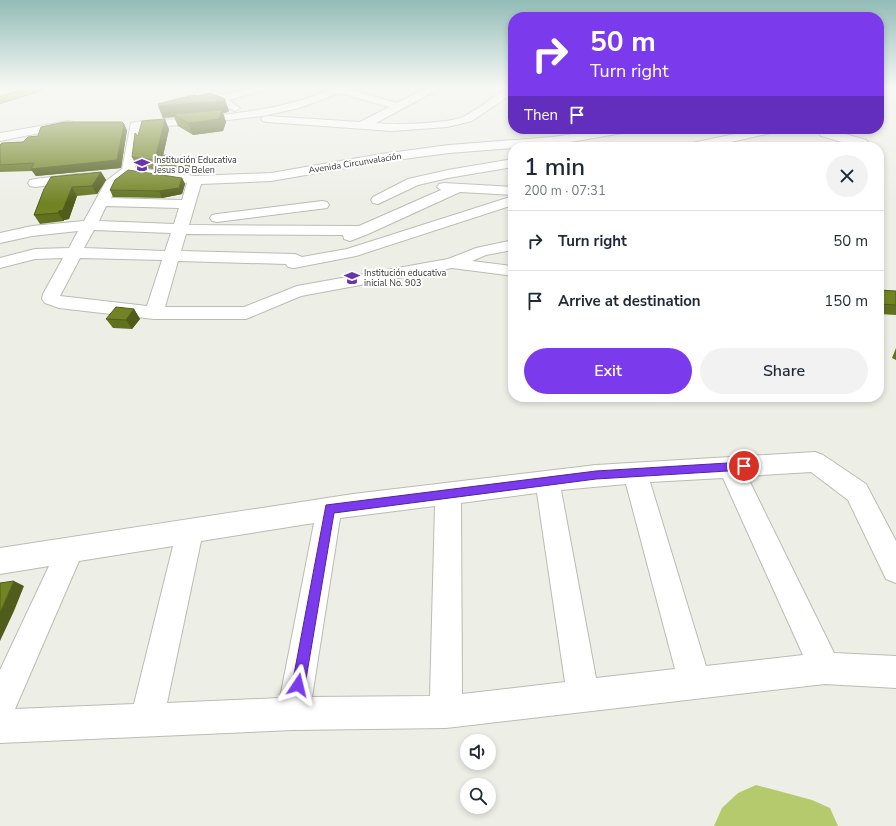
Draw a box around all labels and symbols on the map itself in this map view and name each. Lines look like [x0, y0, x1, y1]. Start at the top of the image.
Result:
street label: Avenida Circunvalación [308, 150, 402, 176]
place label: Institución Educativa Jesus De Belen [153, 154, 237, 176]
school or university icon: Institución Educativa Jesus De Belen [133, 156, 151, 174]
place label: Institución educativa inicial No. 903 [364, 267, 447, 289]
school or university icon: Institución educativa inicial No. 903 [343, 269, 361, 287]
pin [727, 449, 761, 483]
position arrow [277, 664, 319, 706]

